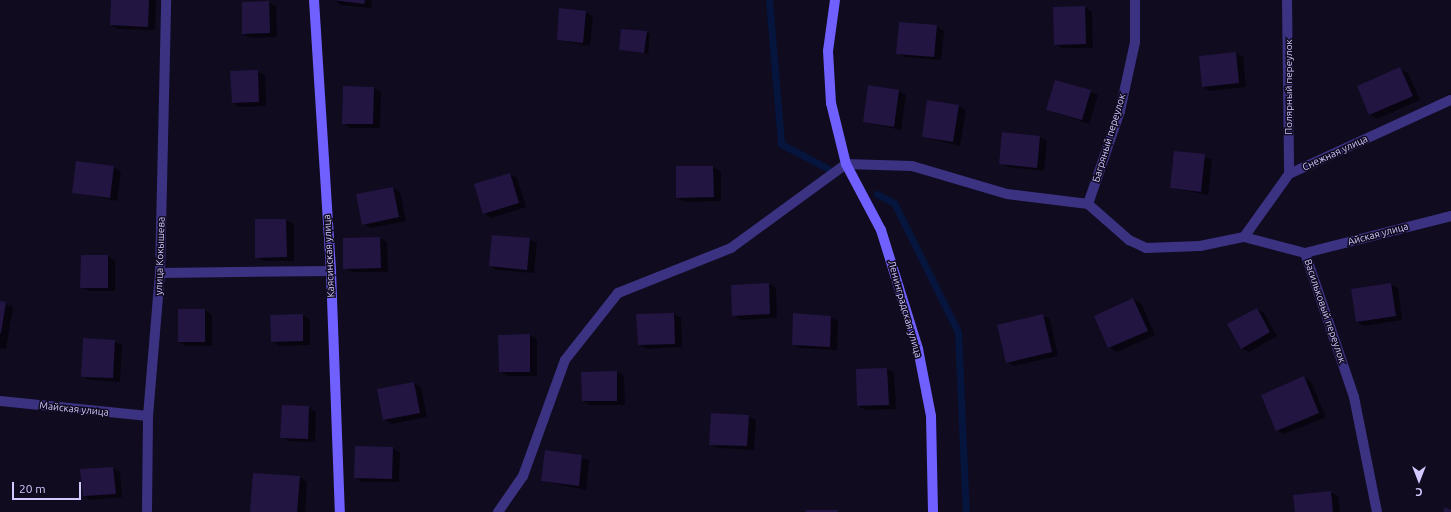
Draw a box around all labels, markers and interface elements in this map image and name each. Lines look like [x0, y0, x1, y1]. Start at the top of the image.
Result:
street label: Полярный переулок [1283, 39, 1295, 135]
street label: Багряный переулок [1090, 92, 1128, 184]
street label: Снежная улица [1300, 133, 1370, 173]
street label: Каясинская улица [321, 214, 337, 298]
street label: улица Кокышева [153, 217, 167, 295]
street label: Айская улица [1346, 220, 1410, 248]
street label: Васильковый переулок [1302, 257, 1348, 365]
street label: Ленинградская улица [885, 259, 925, 359]
street label: Майская улица [39, 399, 109, 419]
north arrow [1399, 460, 1439, 500]
scale bar [14, 474, 83, 500]
text: 20 m [19, 482, 46, 495]
text: С [1415, 486, 1423, 498]

